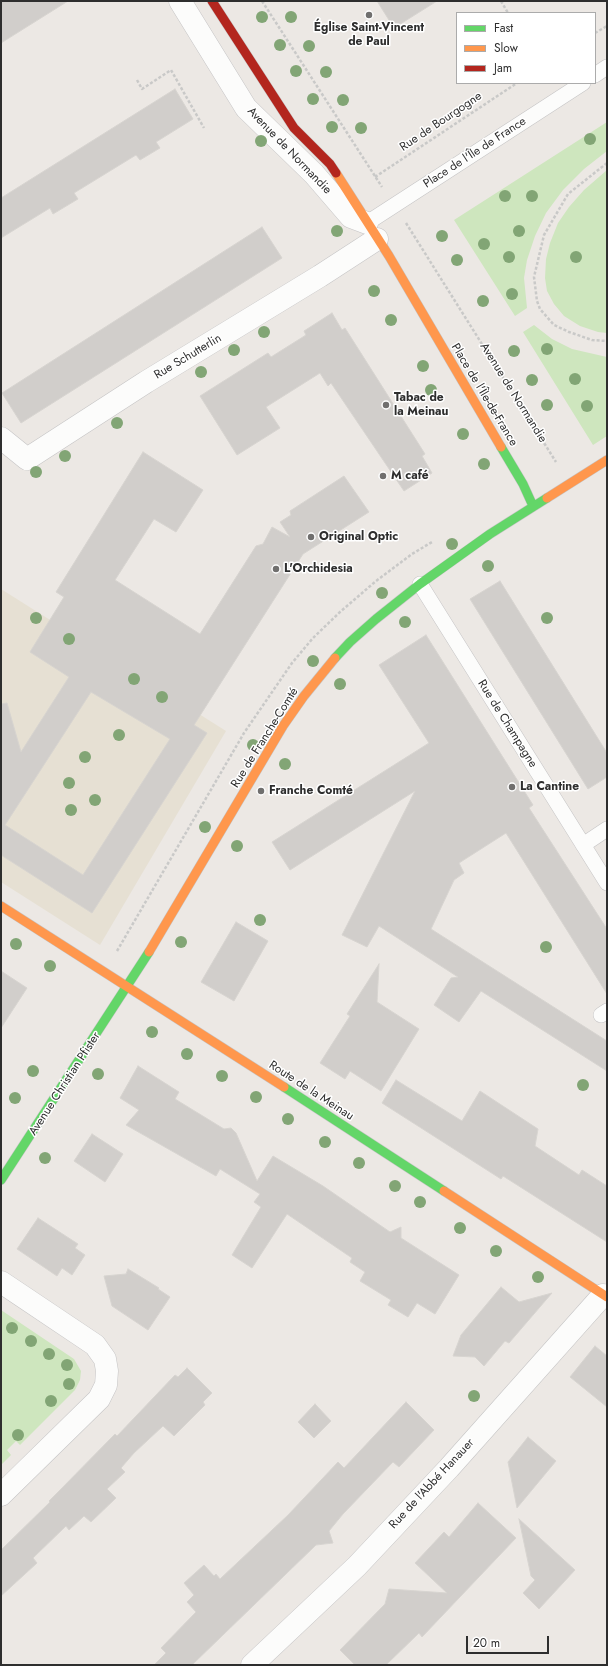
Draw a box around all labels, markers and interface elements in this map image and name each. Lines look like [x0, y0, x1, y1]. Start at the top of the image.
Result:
marker: Église Saint-Vincent de Paul [364, 10, 374, 20]
legend [456, 12, 596, 84]
text: Fast [494, 19, 513, 37]
place label: Église Saint-Vincent de Paul [314, 21, 424, 49]
text: Slow [494, 39, 518, 57]
text: Jam [494, 59, 512, 77]
street label: Rue de Bourgogne [397, 89, 485, 155]
street label: Avenue de Normandie [244, 105, 334, 197]
street label: Place de l'Île de France [421, 114, 529, 192]
street label: Rue Schutterlin [152, 331, 224, 383]
street label: Avenue de Normandie [476, 340, 550, 446]
street label: Place de l'Île-de-France [448, 341, 520, 449]
place label: Tabac de la Meinau [394, 391, 448, 419]
marker: Tabac de la Meinau [381, 400, 391, 410]
place label: M café [391, 469, 429, 483]
marker: M café [378, 471, 388, 481]
place label: Original Optic [319, 530, 398, 544]
marker: Original Optic [306, 532, 316, 542]
place label: L'Orchidesia [284, 562, 353, 576]
marker: L'Orchidesia [271, 564, 281, 574]
street label: Rue de Champagne [474, 677, 540, 771]
street label: Rue de Franche-Comté [228, 685, 302, 791]
place label: La Cantine [520, 780, 579, 794]
marker: La Cantine [507, 782, 517, 792]
place label: Franche Comté [269, 784, 353, 798]
marker: Franche Comté [256, 786, 266, 796]
street label: Avenue Christian Pfister [26, 1030, 104, 1138]
street label: Route de la Meinau [266, 1058, 356, 1124]
street label: Rue de l'Abbé Hanauer [386, 1436, 478, 1532]
scale bar [468, 1628, 551, 1654]
text: 20 m [473, 1634, 500, 1652]

